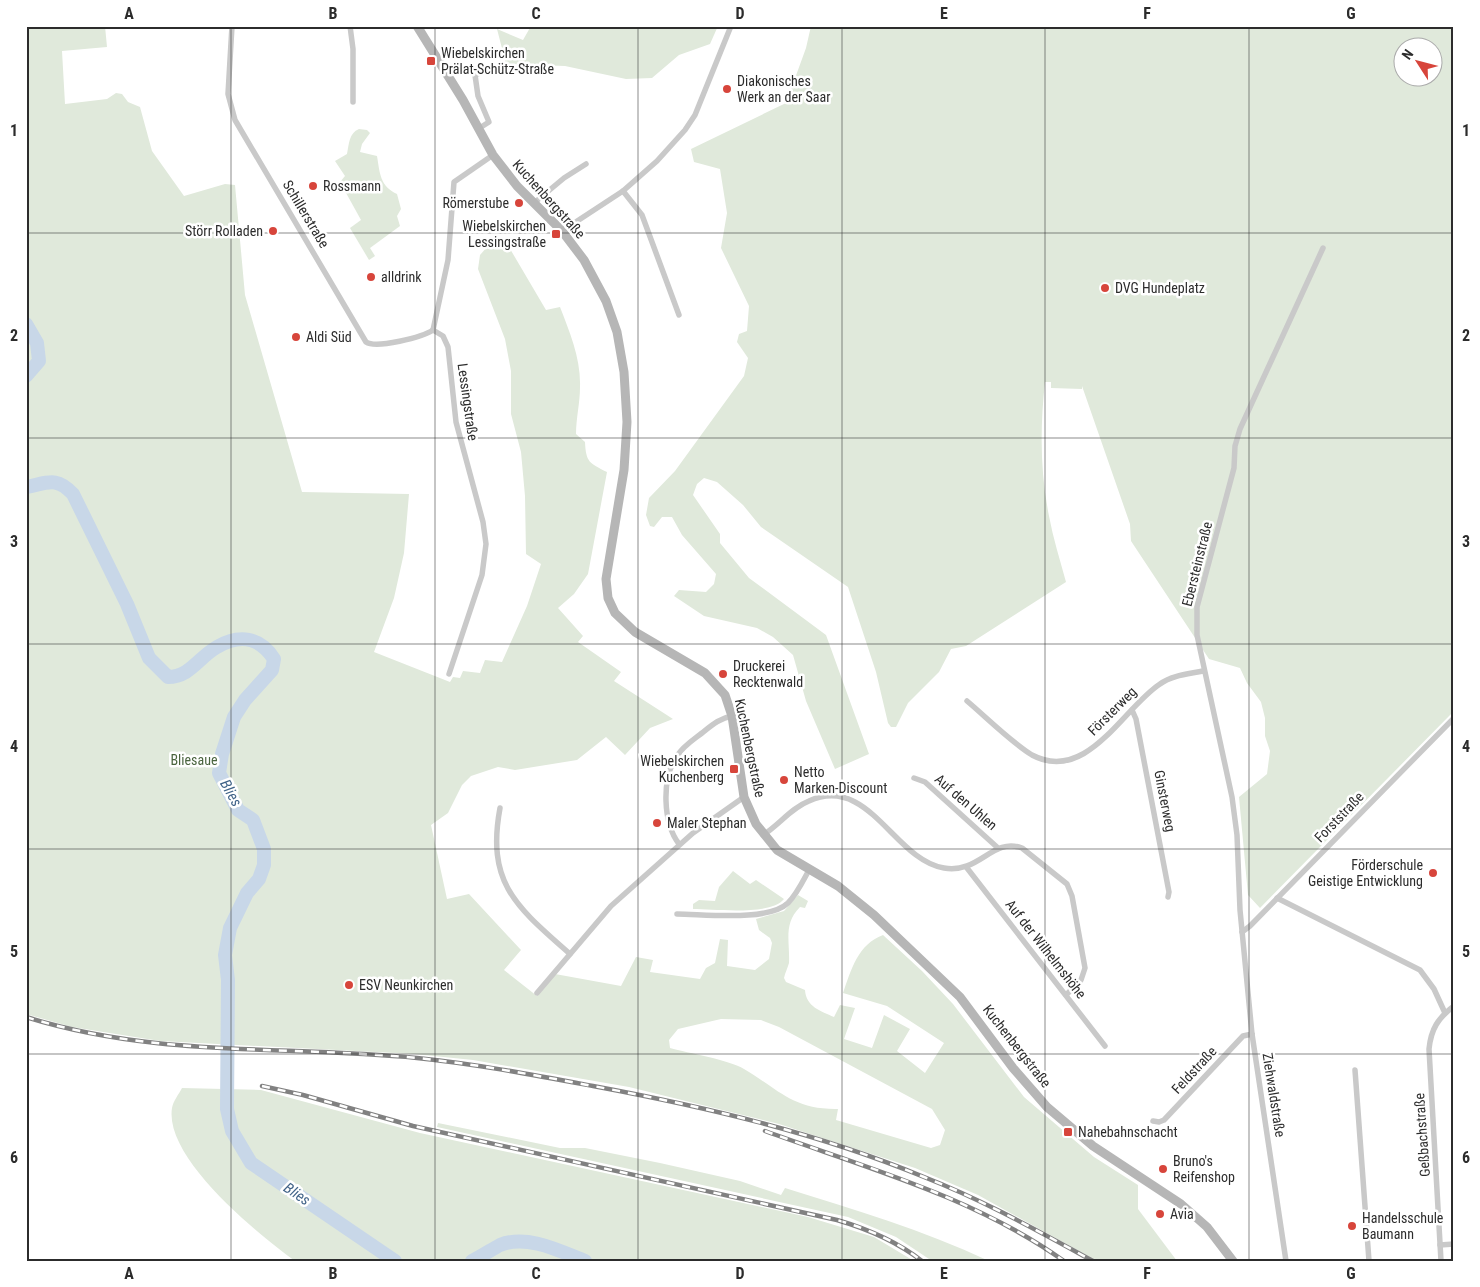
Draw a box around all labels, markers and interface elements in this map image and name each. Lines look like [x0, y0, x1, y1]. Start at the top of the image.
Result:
text: A [124, 4, 134, 23]
text: B [329, 4, 338, 23]
text: C [531, 4, 541, 23]
text: D [735, 4, 745, 23]
text: E [940, 4, 948, 23]
text: F [1143, 4, 1151, 23]
text: G [1346, 4, 1356, 23]
north arrow [1392, 38, 1442, 88]
place label: Wiebelskirchen Prälat-Schütz-Straße [441, 45, 554, 77]
text: N [1398, 46, 1416, 63]
marker: Wiebelskirchen Prälat-Schütz-Straße [425, 55, 437, 67]
place label: Diakonisches Werk an der Saar [737, 73, 830, 105]
marker: Diakonisches Werk an der Saar [721, 83, 733, 95]
text: 1 [10, 121, 18, 140]
text: 1 [1462, 121, 1470, 140]
street label: Kuchenbergstraße [509, 156, 589, 242]
street label: Schillerstraße [280, 177, 333, 251]
place label: Rossmann [323, 178, 381, 194]
marker: Rossmann [307, 180, 319, 192]
place label: Römerstube [442, 195, 509, 211]
marker: Römerstube [513, 197, 525, 209]
place label: Wiebelskirchen Lessingstraße [462, 218, 546, 250]
place label: Störr Rolladen [185, 223, 263, 239]
marker: Störr Rolladen [267, 225, 279, 237]
marker: Wiebelskirchen Lessingstraße [550, 228, 562, 240]
place label: alldrink [381, 269, 422, 285]
marker: alldrink [365, 271, 377, 283]
place label: DVG Hundeplatz [1115, 280, 1205, 296]
marker: DVG Hundeplatz [1099, 282, 1111, 294]
text: 2 [10, 326, 18, 345]
text: 2 [1462, 326, 1470, 345]
place label: Aldi Süd [306, 329, 352, 345]
marker: Aldi Süd [290, 331, 302, 343]
street label: Lessingstraße [455, 362, 481, 442]
street label: Ebersteinstraße [1179, 519, 1215, 608]
text: 3 [10, 532, 18, 551]
text: 3 [1462, 532, 1470, 551]
place label: Druckerei Recktenwald [733, 658, 803, 690]
marker: Druckerei Recktenwald [717, 668, 729, 680]
street label: Försterweg [1084, 683, 1140, 739]
street label: Kuchenbergstraße [732, 697, 768, 799]
text: 4 [10, 737, 18, 756]
text: 4 [1462, 737, 1470, 756]
park label: Bliesaue [170, 752, 218, 768]
place label: Wiebelskirchen Kuchenberg [640, 753, 724, 785]
marker: Wiebelskirchen Kuchenberg [728, 763, 740, 775]
place label: Netto Marken-Discount [794, 764, 887, 796]
street label: Ginsterweg [1151, 769, 1179, 833]
street label: Auf den Uhlen [932, 771, 1000, 833]
marker: Netto Marken-Discount [778, 774, 790, 786]
water label: Blies [216, 776, 246, 810]
street label: Forststraße [1311, 788, 1367, 845]
place label: Maler Stephan [667, 815, 747, 831]
marker: Maler Stephan [651, 817, 663, 829]
place label: Förderschule Geistige Entwicklung [1308, 857, 1423, 889]
marker: Förderschule Geistige Entwicklung [1427, 867, 1439, 879]
street label: Auf der Wilhelmshöhe [1002, 896, 1090, 1002]
text: 5 [10, 942, 18, 961]
text: 5 [1462, 942, 1470, 961]
place label: ESV Neunkirchen [359, 977, 453, 993]
marker: ESV Neunkirchen [343, 979, 355, 991]
street label: Kuchenbergstraße [980, 1002, 1054, 1091]
street label: Feldstraße [1168, 1043, 1220, 1097]
street label: Ziehwaldstraße [1259, 1052, 1289, 1139]
street label: Geßbachstraße [1411, 1092, 1433, 1177]
place label: Nahebahnschacht [1078, 1124, 1178, 1140]
marker: Nahebahnschacht [1062, 1126, 1074, 1138]
text: 6 [10, 1148, 18, 1167]
text: 6 [1462, 1148, 1470, 1167]
place label: Bruno's Reifenshop [1173, 1153, 1235, 1185]
marker: Bruno's Reifenshop [1157, 1163, 1169, 1175]
water label: Blies [280, 1179, 314, 1210]
place label: Avia [1170, 1206, 1194, 1222]
marker: Avia [1154, 1208, 1166, 1220]
place label: Handelsschule Baumann [1362, 1210, 1444, 1242]
marker: Handelsschule Baumann [1346, 1220, 1358, 1232]
text: A [124, 1264, 134, 1283]
text: B [329, 1264, 338, 1283]
text: C [531, 1264, 541, 1283]
text: D [735, 1264, 745, 1283]
text: E [940, 1264, 948, 1283]
text: F [1143, 1264, 1151, 1283]
text: G [1346, 1264, 1356, 1283]

